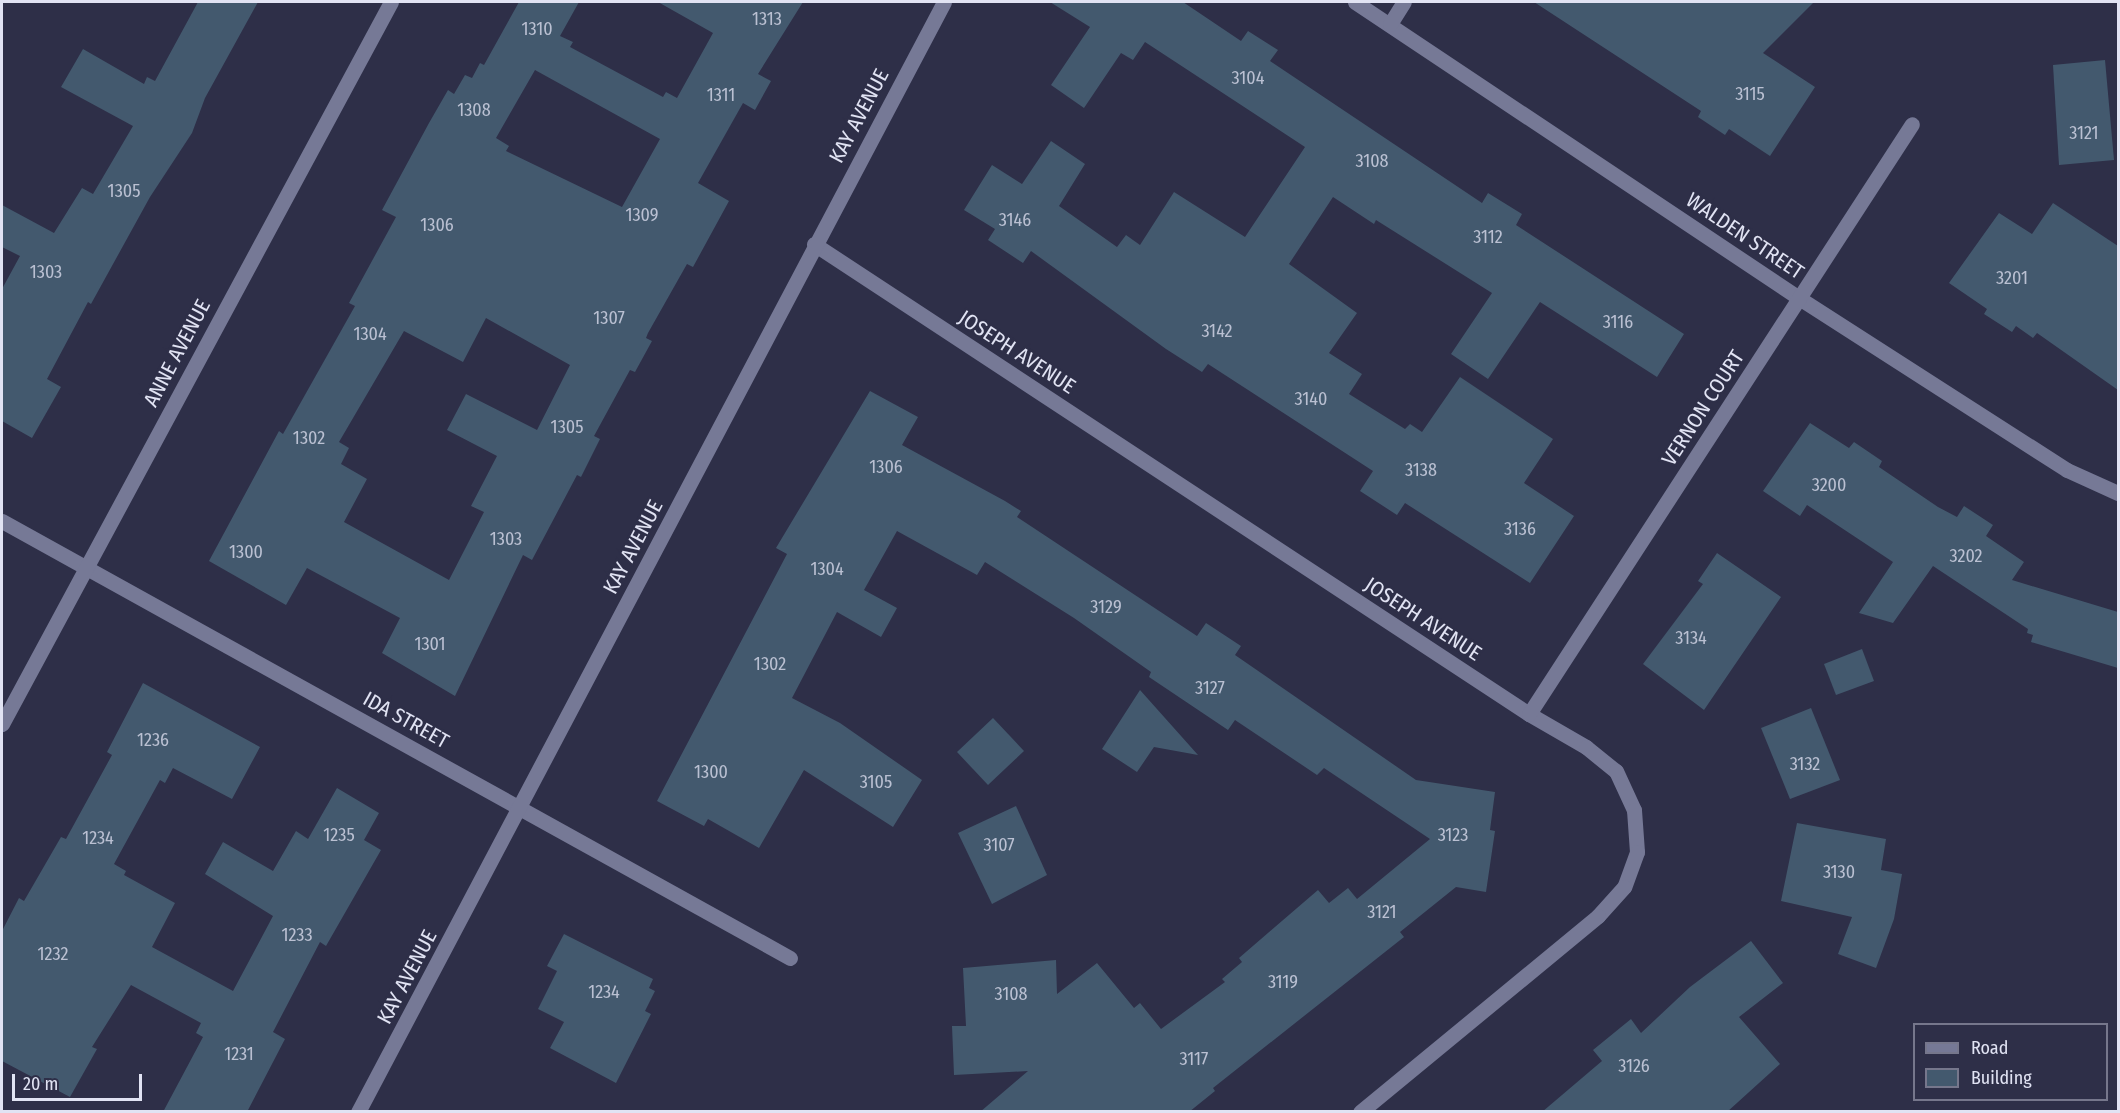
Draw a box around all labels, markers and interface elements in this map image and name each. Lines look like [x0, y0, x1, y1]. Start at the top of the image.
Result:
house number: 1313 [752, 8, 782, 30]
house number: 1310 [521, 18, 553, 40]
street label: KAY AVENUE [824, 65, 894, 167]
house number: 3104 [1232, 67, 1264, 89]
house number: 3115 [1735, 83, 1765, 105]
house number: 1311 [707, 84, 735, 106]
house number: 1308 [457, 99, 491, 121]
house number: 3121 [2069, 122, 2099, 144]
house number: 3108 [1355, 150, 1389, 172]
house number: 1305 [108, 180, 140, 202]
street label: WALDEN STREET [1681, 187, 1809, 285]
house number: 1309 [625, 204, 659, 226]
house number: 3146 [999, 209, 1031, 231]
house number: 1306 [420, 214, 454, 236]
house number: 3112 [1473, 226, 1503, 248]
house number: 1303 [30, 261, 62, 283]
house number: 3201 [1996, 267, 2028, 289]
street label: ANNE AVENUE [138, 295, 216, 411]
street label: JOSEPH AVENUE [954, 305, 1080, 399]
house number: 1307 [593, 307, 625, 329]
house number: 3116 [1603, 311, 1633, 333]
house number: 3142 [1201, 320, 1233, 342]
house number: 1304 [353, 323, 387, 345]
street label: VERNON COURT [1656, 346, 1750, 470]
house number: 3140 [1295, 388, 1327, 410]
house number: 1305 [551, 416, 583, 438]
house number: 1302 [293, 427, 325, 449]
house number: 1306 [869, 456, 903, 478]
house number: 3138 [1405, 459, 1437, 481]
house number: 3200 [1812, 474, 1846, 496]
street label: KAY AVENUE [598, 496, 668, 598]
house number: 3136 [1504, 518, 1536, 540]
house number: 1303 [490, 528, 522, 550]
house number: 1300 [229, 541, 263, 563]
house number: 3202 [1949, 545, 1983, 567]
house number: 1304 [810, 558, 844, 580]
street label: JOSEPH AVENUE [1360, 572, 1486, 666]
house number: 3129 [1090, 596, 1122, 618]
house number: 3134 [1675, 627, 1707, 649]
house number: 1301 [414, 633, 446, 655]
house number: 1302 [754, 653, 786, 675]
house number: 3127 [1195, 677, 1225, 699]
street label: IDA STREET [359, 686, 453, 754]
house number: 1236 [137, 729, 169, 751]
house number: 3132 [1790, 753, 1820, 775]
house number: 1300 [694, 761, 728, 783]
house number: 3105 [860, 771, 892, 793]
house number: 1235 [323, 824, 355, 846]
house number: 3123 [1438, 824, 1468, 846]
house number: 1234 [82, 827, 114, 849]
house number: 3107 [983, 834, 1015, 856]
house number: 3130 [1823, 861, 1855, 883]
house number: 3121 [1367, 901, 1397, 923]
house number: 1233 [281, 924, 313, 946]
street label: KAY AVENUE [372, 926, 442, 1028]
house number: 1232 [38, 943, 68, 965]
house number: 3119 [1268, 971, 1298, 993]
house number: 1234 [588, 981, 620, 1003]
house number: 3108 [994, 983, 1028, 1005]
legend [1913, 1023, 2108, 1101]
text: Road [1971, 1037, 2008, 1059]
house number: 1231 [224, 1043, 254, 1065]
house number: 3117 [1180, 1048, 1208, 1070]
house number: 3126 [1618, 1055, 1650, 1077]
scale bar [15, 1062, 146, 1100]
text: Building [1971, 1067, 2032, 1089]
text: 20 m [23, 1073, 58, 1095]

